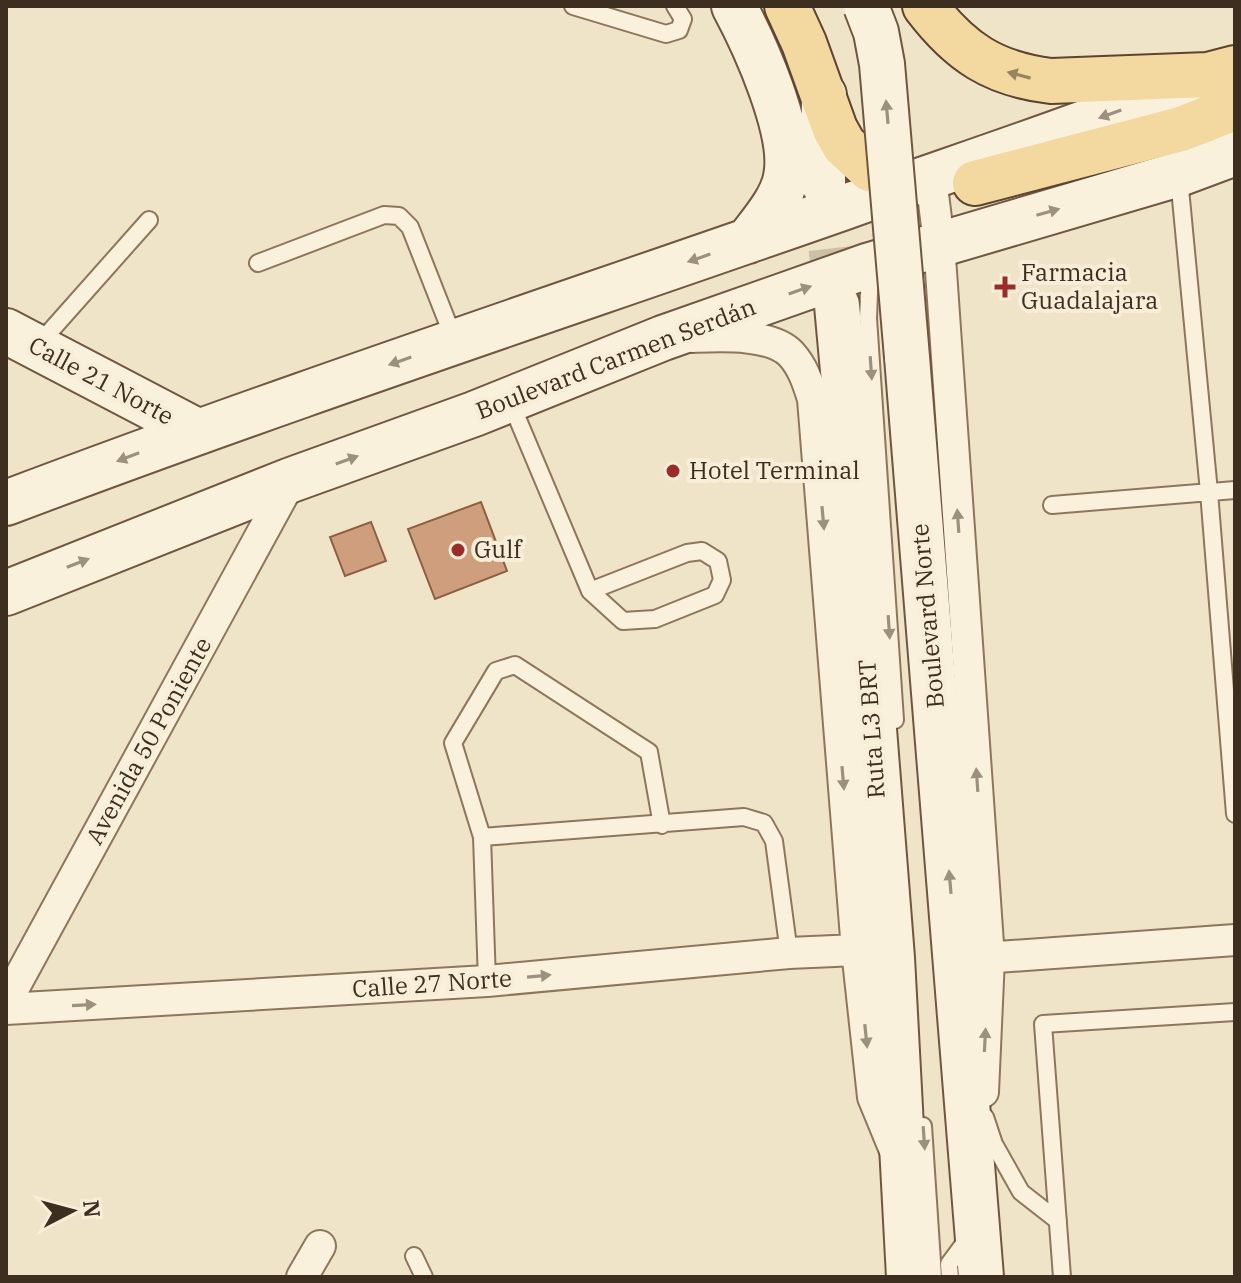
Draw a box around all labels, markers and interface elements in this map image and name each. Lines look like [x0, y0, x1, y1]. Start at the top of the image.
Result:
one-way arrow [1006, 69, 1031, 81]
one-way arrow [880, 99, 893, 124]
one-way arrow [1097, 108, 1121, 121]
one-way arrow [1035, 205, 1060, 217]
one-way arrow [686, 252, 710, 264]
place label: Farmacia Guadalajara [1021, 256, 1158, 316]
marker: Farmacia Guadalajara [996, 278, 1014, 296]
one-way arrow [788, 283, 812, 295]
street label: Boulevard Carmen Serdán [471, 290, 760, 426]
street label: Calle 21 Norte [23, 328, 180, 432]
one-way arrow [388, 355, 412, 367]
one-way arrow [865, 356, 878, 381]
one-way arrow [116, 451, 140, 464]
one-way arrow [335, 453, 359, 465]
place label: Hotel Terminal [689, 454, 860, 486]
marker: Hotel Terminal [664, 462, 682, 480]
one-way arrow [817, 506, 830, 531]
one-way arrow [951, 508, 964, 533]
street label: Boulevard Norte [903, 522, 951, 710]
place label: Gulf [474, 533, 523, 565]
marker: Gulf [449, 541, 467, 559]
one-way arrow [66, 557, 90, 570]
one-way arrow [883, 615, 896, 640]
street label: Avenida 50 Poniente [78, 631, 218, 850]
street label: Ruta L3 BRT [850, 658, 892, 800]
one-way arrow [837, 765, 850, 790]
one-way arrow [970, 767, 983, 792]
one-way arrow [943, 869, 956, 894]
street label: Calle 27 Norte [351, 961, 513, 1005]
one-way arrow [527, 970, 552, 983]
one-way arrow [72, 998, 97, 1011]
one-way arrow [860, 1024, 873, 1049]
one-way arrow [979, 1027, 992, 1052]
one-way arrow [917, 1126, 930, 1151]
north arrow [32, 1171, 112, 1251]
text: N [77, 1199, 108, 1219]

